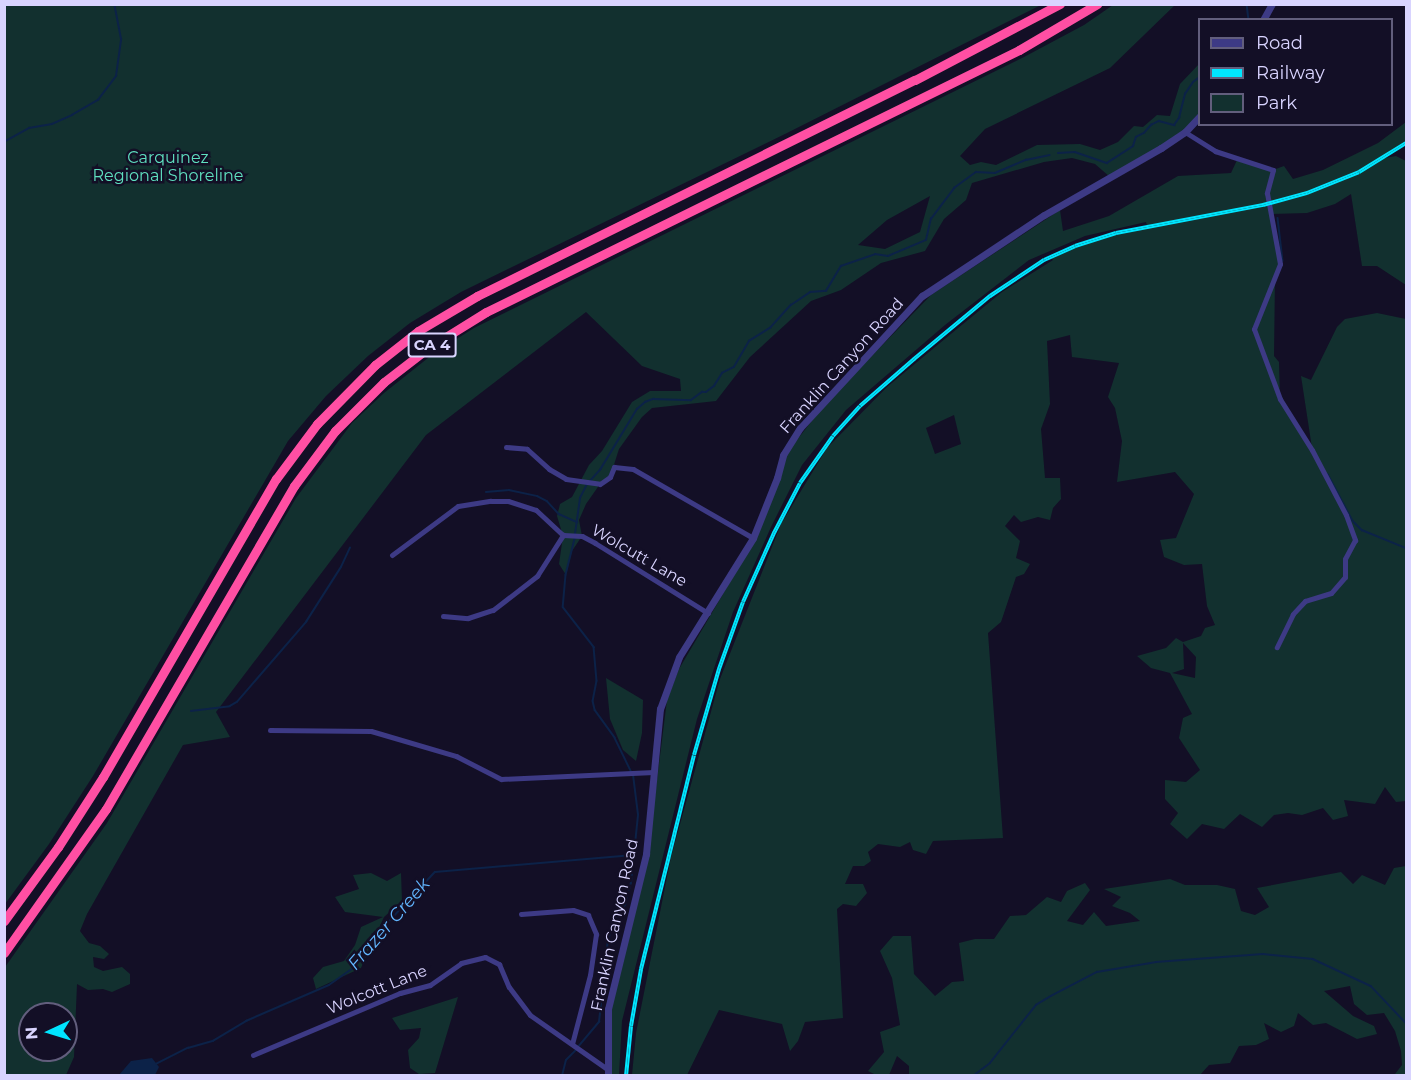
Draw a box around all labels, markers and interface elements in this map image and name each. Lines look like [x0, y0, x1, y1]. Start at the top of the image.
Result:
legend [1198, 18, 1393, 126]
text: Road [1256, 32, 1303, 54]
text: Railway [1256, 62, 1325, 84]
text: Park [1256, 92, 1297, 114]
park label: Carquinez Regional Shoreline [93, 148, 243, 186]
street label: Franklin Canyon Road [776, 294, 908, 438]
road number: CA 4 [406, 333, 458, 357]
street label: Wolcutt Lane [588, 521, 690, 591]
street label: Franklin Canyon Road [587, 837, 643, 1013]
water label: Frazer Creek [343, 874, 435, 974]
street label: Wolcott Lane [324, 961, 430, 1019]
north arrow [18, 1002, 78, 1062]
text: N [22, 1026, 41, 1040]

